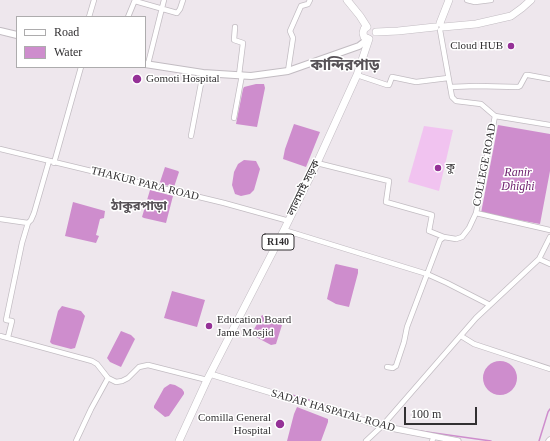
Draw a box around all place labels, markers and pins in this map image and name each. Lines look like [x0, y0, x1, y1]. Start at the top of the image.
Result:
place label: Cloud HUB [450, 39, 503, 53]
marker: Cloud HUB [506, 41, 516, 51]
place label: Gomoti Hospital [146, 72, 220, 86]
marker: Gomoti Hospital [131, 73, 143, 85]
place label: কু [446, 161, 455, 175]
marker: কু [433, 163, 443, 173]
place label: Education Board Jame Mosjid [217, 313, 291, 339]
marker: Education Board Jame Mosjid [204, 321, 214, 331]
place label: Comilla General Hospital [198, 411, 271, 437]
marker: Comilla General Hospital [274, 418, 286, 430]

